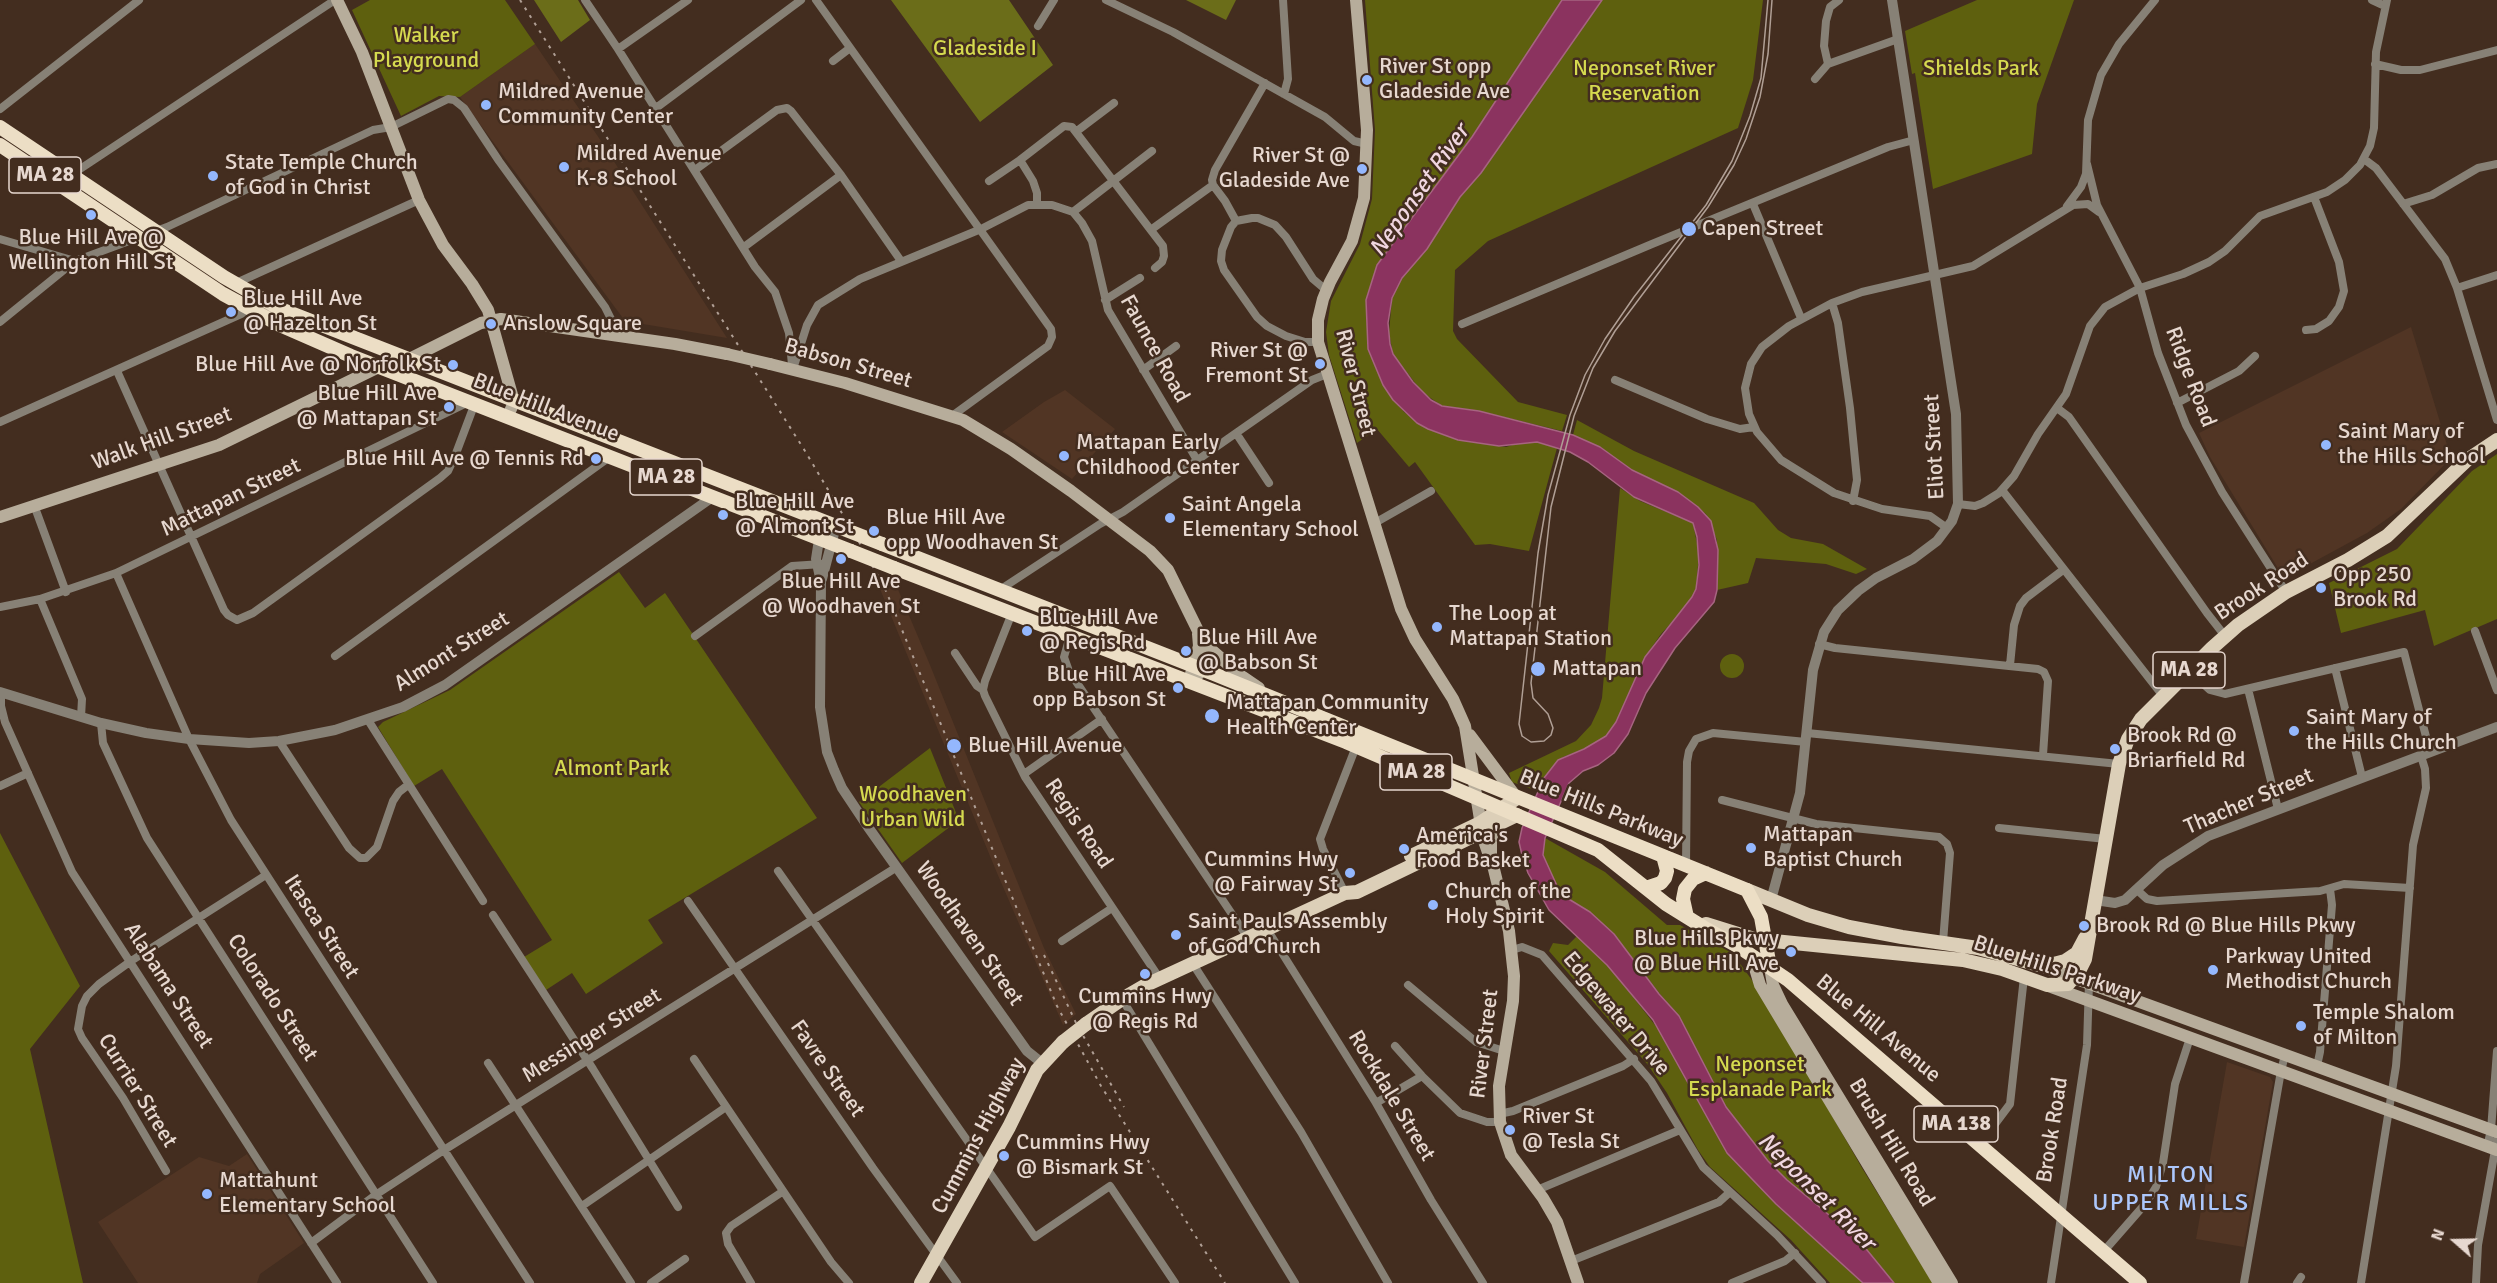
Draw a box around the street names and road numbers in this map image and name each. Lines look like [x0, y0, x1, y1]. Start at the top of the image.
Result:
road number: MA 28 [9, 157, 81, 193]
street label: Faunce Road [1114, 291, 1194, 407]
street label: Ridge Road [2159, 323, 2221, 431]
street label: River Street [1329, 326, 1381, 440]
street label: Babson Street [781, 333, 915, 395]
street label: Blue Hill Avenue [469, 368, 623, 448]
street label: Eliot Street [1919, 393, 1951, 501]
street label: Walk Hill Street [88, 401, 236, 477]
street label: Mattapan Street [157, 453, 305, 543]
road number: MA 28 [630, 459, 702, 495]
street label: Brook Road [2210, 547, 2314, 627]
street label: Almont Street [390, 606, 514, 698]
road number: MA 28 [2153, 652, 2225, 688]
road number: MA 28 [1380, 754, 1452, 790]
street label: Thacher Street [2181, 763, 2317, 841]
street label: Blue Hills Parkway [1515, 764, 1687, 854]
street label: Regis Road [1038, 774, 1118, 874]
street label: Woodhaven Street [909, 857, 1029, 1011]
street label: Itasca Street [278, 870, 364, 984]
street label: Alabama Street [118, 918, 218, 1054]
street label: Colorado Street [221, 929, 323, 1067]
street label: Blue Hills Parkway [1970, 930, 2144, 1010]
street label: Edgewater Drive [1557, 947, 1675, 1081]
street label: Blue Hill Avenue [1810, 969, 1946, 1089]
street label: Messinger Street [518, 983, 666, 1089]
street label: River Street [1465, 988, 1505, 1100]
street label: Favre Street [784, 1015, 870, 1123]
street label: Rockdale Street [1342, 1026, 1440, 1166]
street label: Currier Street [92, 1029, 182, 1153]
street label: Cummins Highway [927, 1053, 1031, 1219]
street label: Brush Hill Road [1842, 1074, 1940, 1212]
street label: Brook Road [2032, 1075, 2074, 1185]
road number: MA 138 [1914, 1106, 1998, 1142]

